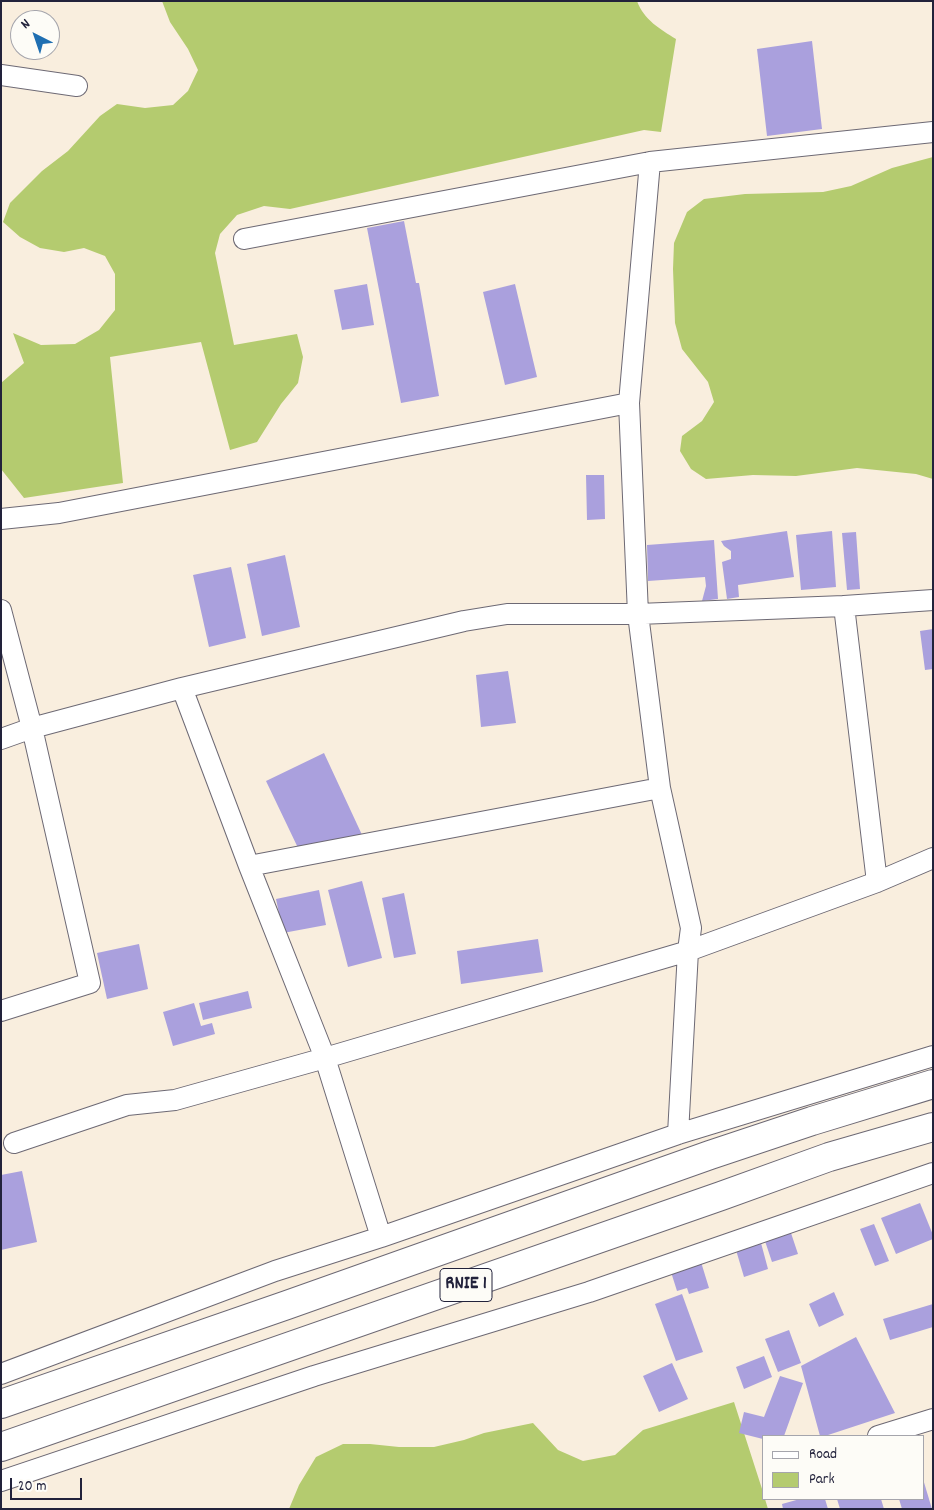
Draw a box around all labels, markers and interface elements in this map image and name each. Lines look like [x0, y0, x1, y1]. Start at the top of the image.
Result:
north arrow [10, 10, 60, 60]
text: N [17, 15, 35, 34]
road number: RNIE 1 [440, 1268, 492, 1302]
legend [762, 1435, 924, 1500]
text: Road [809, 1444, 837, 1466]
scale bar [12, 1468, 85, 1500]
text: Park [809, 1469, 835, 1491]
text: 20 m [18, 1476, 46, 1498]

